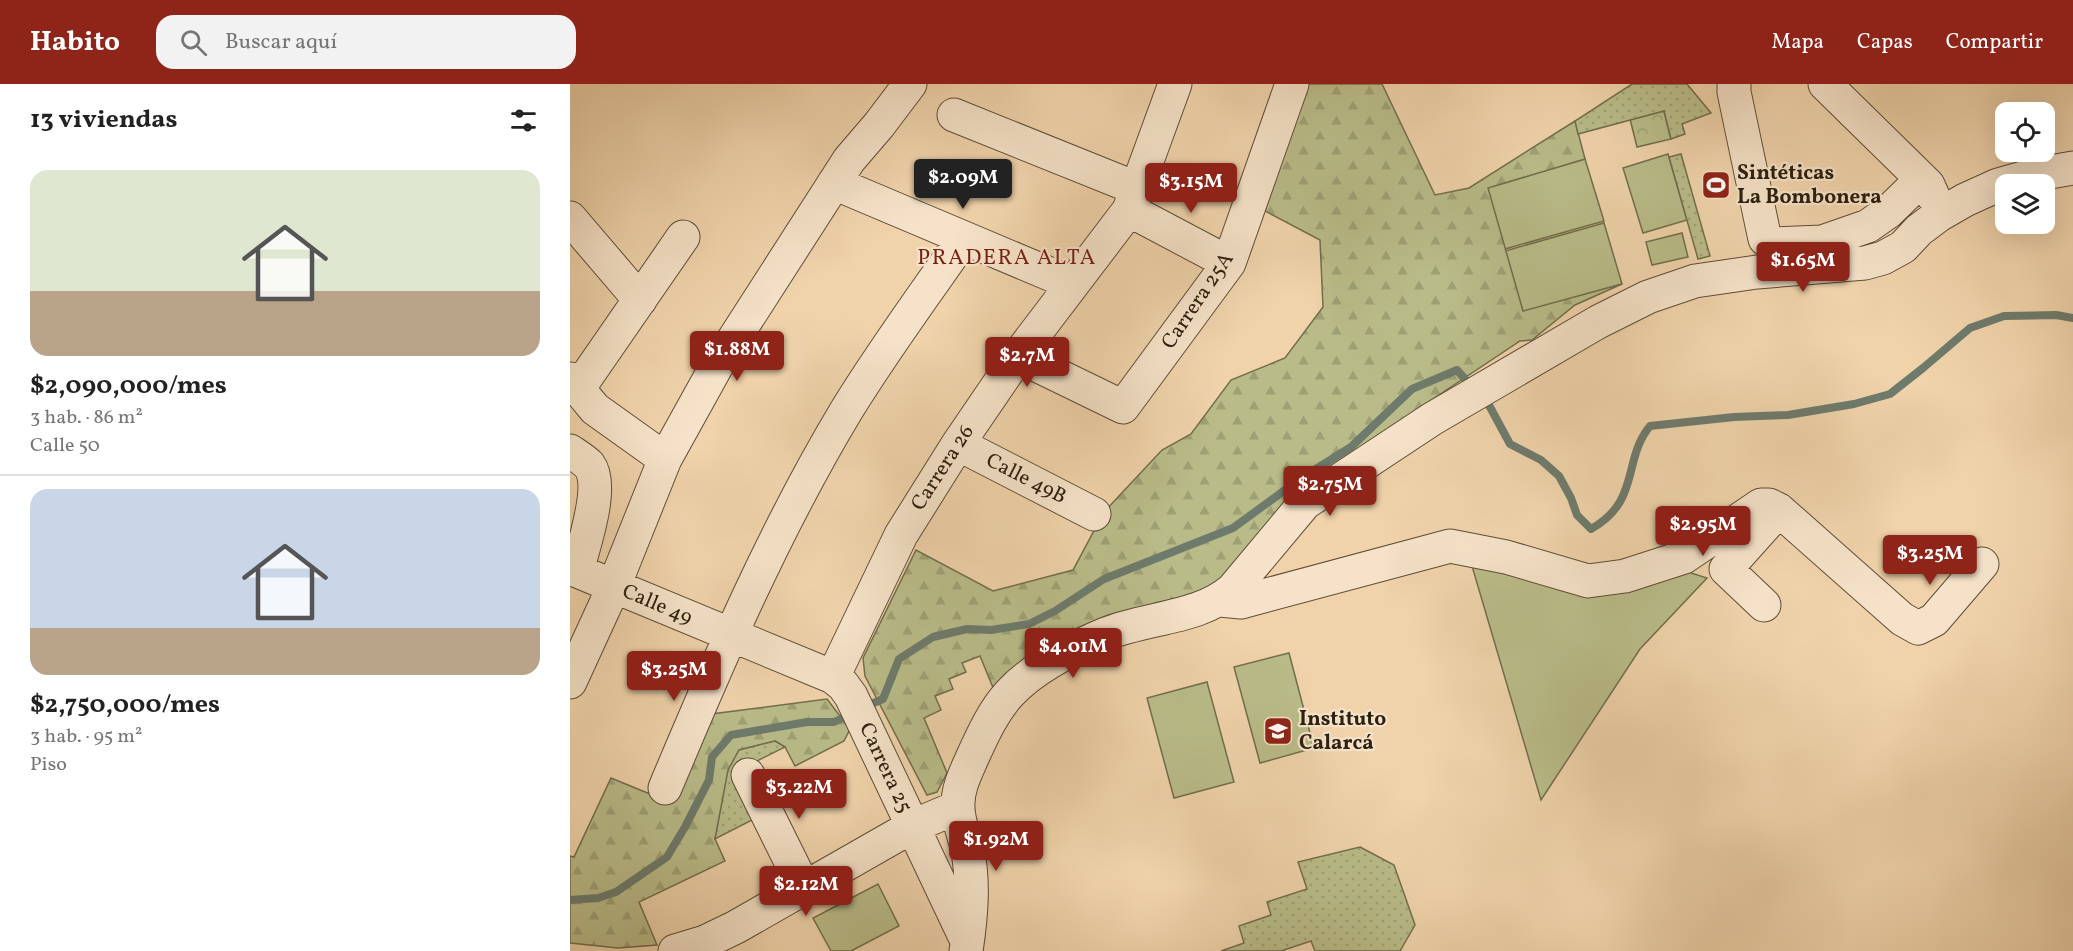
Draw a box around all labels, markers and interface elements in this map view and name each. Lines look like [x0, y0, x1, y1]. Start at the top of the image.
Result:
search box [156, 15, 576, 69]
text: Habito [30, 23, 120, 62]
icon: search [177, 26, 210, 59]
text: Buscar aquí [225, 27, 337, 58]
text: Mapa [1772, 28, 1824, 57]
text: Capas [1857, 28, 1913, 57]
text: Compartir [1946, 28, 2043, 57]
text: 13 viviendas [30, 102, 178, 138]
map controls [1995, 102, 2055, 234]
button: locate [1995, 102, 2055, 162]
icon: filters [507, 104, 540, 137]
pin: $2.09M [914, 159, 1012, 210]
place label: Sintéticas La Bombonera [1737, 159, 1882, 212]
pin: $3.15M [1142, 163, 1240, 214]
text: $2.09M [928, 164, 998, 192]
text: $3.15M [1159, 168, 1223, 196]
sports icon: Sintéticas La Bombonera [1700, 169, 1732, 201]
button: layers [1995, 174, 2055, 234]
icon: home [231, 209, 339, 317]
pin: $1.65M [1754, 242, 1852, 293]
district label: PRADERA ALTA [917, 243, 1097, 274]
street label: Carrera 25A [1155, 247, 1241, 355]
text: $1.65M [1771, 247, 1835, 275]
pin: $1.88M [688, 331, 786, 382]
text: $1.88M [704, 336, 770, 364]
pin: $2.7M [985, 337, 1069, 388]
text: $2.7M [999, 342, 1055, 370]
text: $2,090,000/mes [30, 368, 227, 404]
text: 3 hab. · 86 m² [30, 404, 143, 432]
street label: Carrera 26 [904, 419, 982, 517]
text: Calle 50 [30, 432, 100, 460]
street label: Calle 49B [981, 446, 1071, 512]
pin: $2.75M [1281, 466, 1379, 517]
text: $2.75M [1297, 471, 1363, 499]
pin: $2.95M [1654, 506, 1752, 557]
text: $2.95M [1669, 511, 1737, 539]
icon: home [231, 528, 339, 636]
pin: $3.25M [1881, 535, 1979, 586]
text: $3.25M [1897, 540, 1963, 568]
street label: Calle 49 [617, 577, 697, 633]
pin: $4.01M [1024, 628, 1122, 679]
text: $4.01M [1039, 633, 1107, 661]
pin: $3.25M [625, 651, 723, 702]
text: $3.25M [641, 656, 707, 684]
text: $2,750,000/mes [30, 687, 220, 723]
place label: Instituto Calarcá [1299, 705, 1386, 758]
school or university icon: Instituto Calarcá [1262, 715, 1294, 747]
street label: Carrera 25 [851, 718, 919, 818]
text: 3 hab. · 95 m² [30, 723, 142, 751]
text: Piso [30, 751, 67, 779]
pin: $3.22M [750, 769, 848, 820]
text: $3.22M [765, 774, 833, 802]
pin: $1.92M [947, 821, 1045, 872]
text: $1.92M [963, 826, 1029, 854]
pin: $2.12M [757, 866, 855, 917]
text: $2.12M [774, 871, 839, 899]

